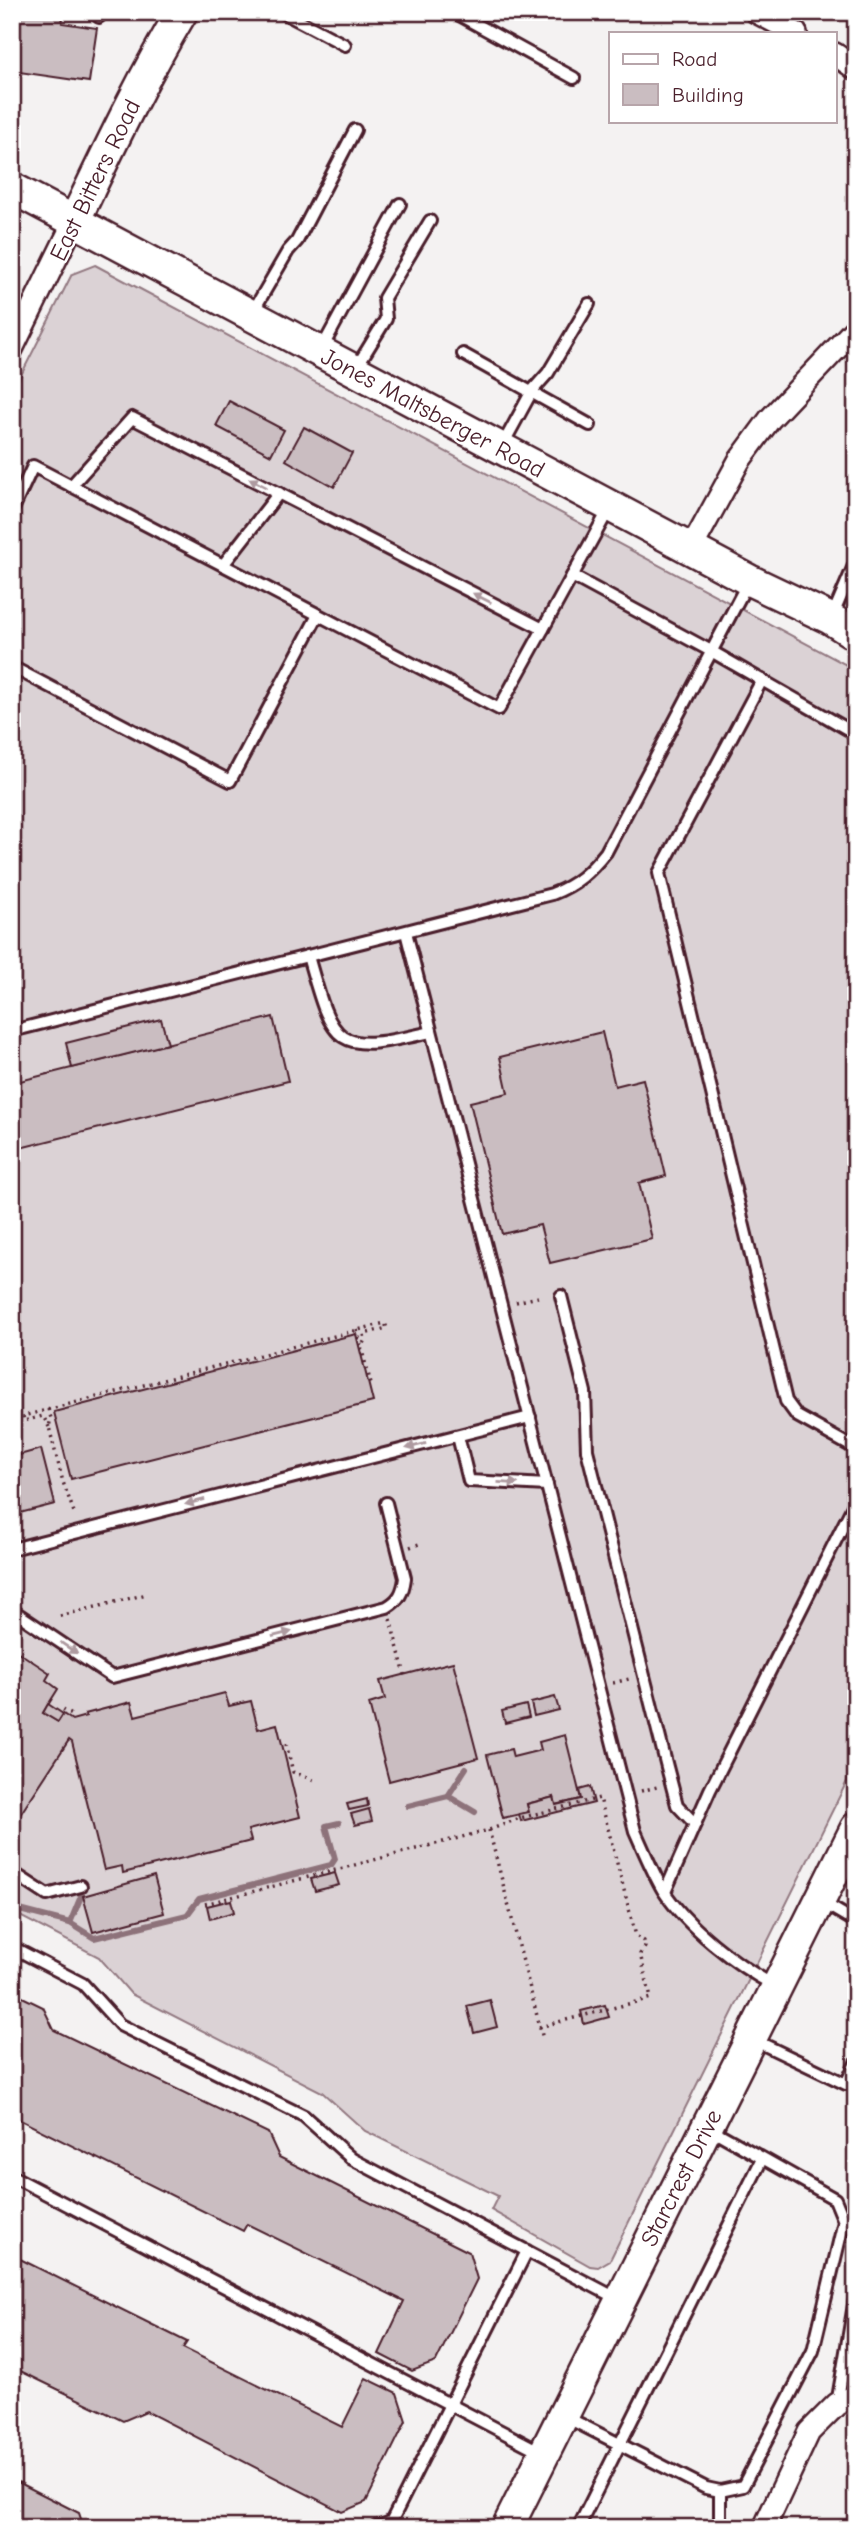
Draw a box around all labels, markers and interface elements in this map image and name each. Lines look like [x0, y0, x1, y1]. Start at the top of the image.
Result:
legend [609, 32, 836, 122]
text: Road [672, 47, 717, 71]
text: Building [672, 83, 744, 107]
street label: East Bitters Road [44, 95, 146, 265]
street label: Jones Maltsberger Road [316, 342, 550, 484]
one-way arrow [248, 477, 268, 488]
one-way arrow [472, 592, 492, 603]
one-way arrow [405, 1441, 427, 1452]
one-way arrow [498, 1478, 520, 1489]
one-way arrow [184, 1497, 206, 1508]
one-way arrow [272, 1628, 294, 1639]
one-way arrow [59, 1642, 79, 1655]
street label: Starcrest Drive [635, 2105, 727, 2251]

